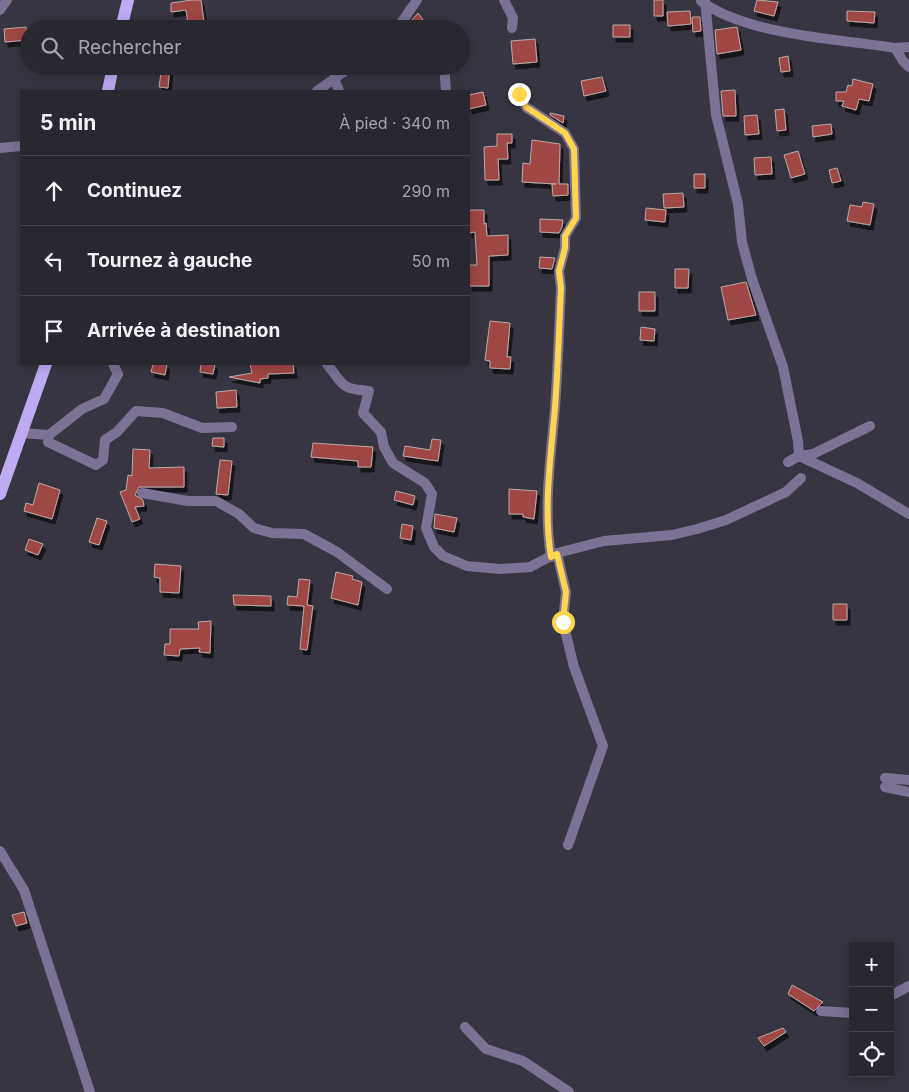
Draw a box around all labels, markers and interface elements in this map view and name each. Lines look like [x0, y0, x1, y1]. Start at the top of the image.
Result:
search box [20, 20, 470, 75]
icon: search [38, 34, 66, 62]
text: Rechercher [78, 36, 181, 59]
route end [508, 83, 531, 106]
text: 5 min [40, 110, 96, 135]
text: À pied · 340 m [339, 113, 450, 133]
icon: ahead [40, 177, 68, 205]
text: Continuez [87, 179, 182, 202]
text: 290 m [402, 181, 450, 201]
icon: left [40, 247, 68, 275]
text: Tournez à gauche [87, 249, 252, 272]
text: 50 m [412, 251, 450, 271]
icon: arrive [40, 317, 68, 345]
text: Arrivée à destination [87, 319, 280, 342]
route start [552, 611, 575, 634]
map controls [849, 942, 894, 1077]
button: + [849, 942, 894, 987]
button: − [849, 987, 894, 1032]
button: locate [849, 1032, 894, 1077]

